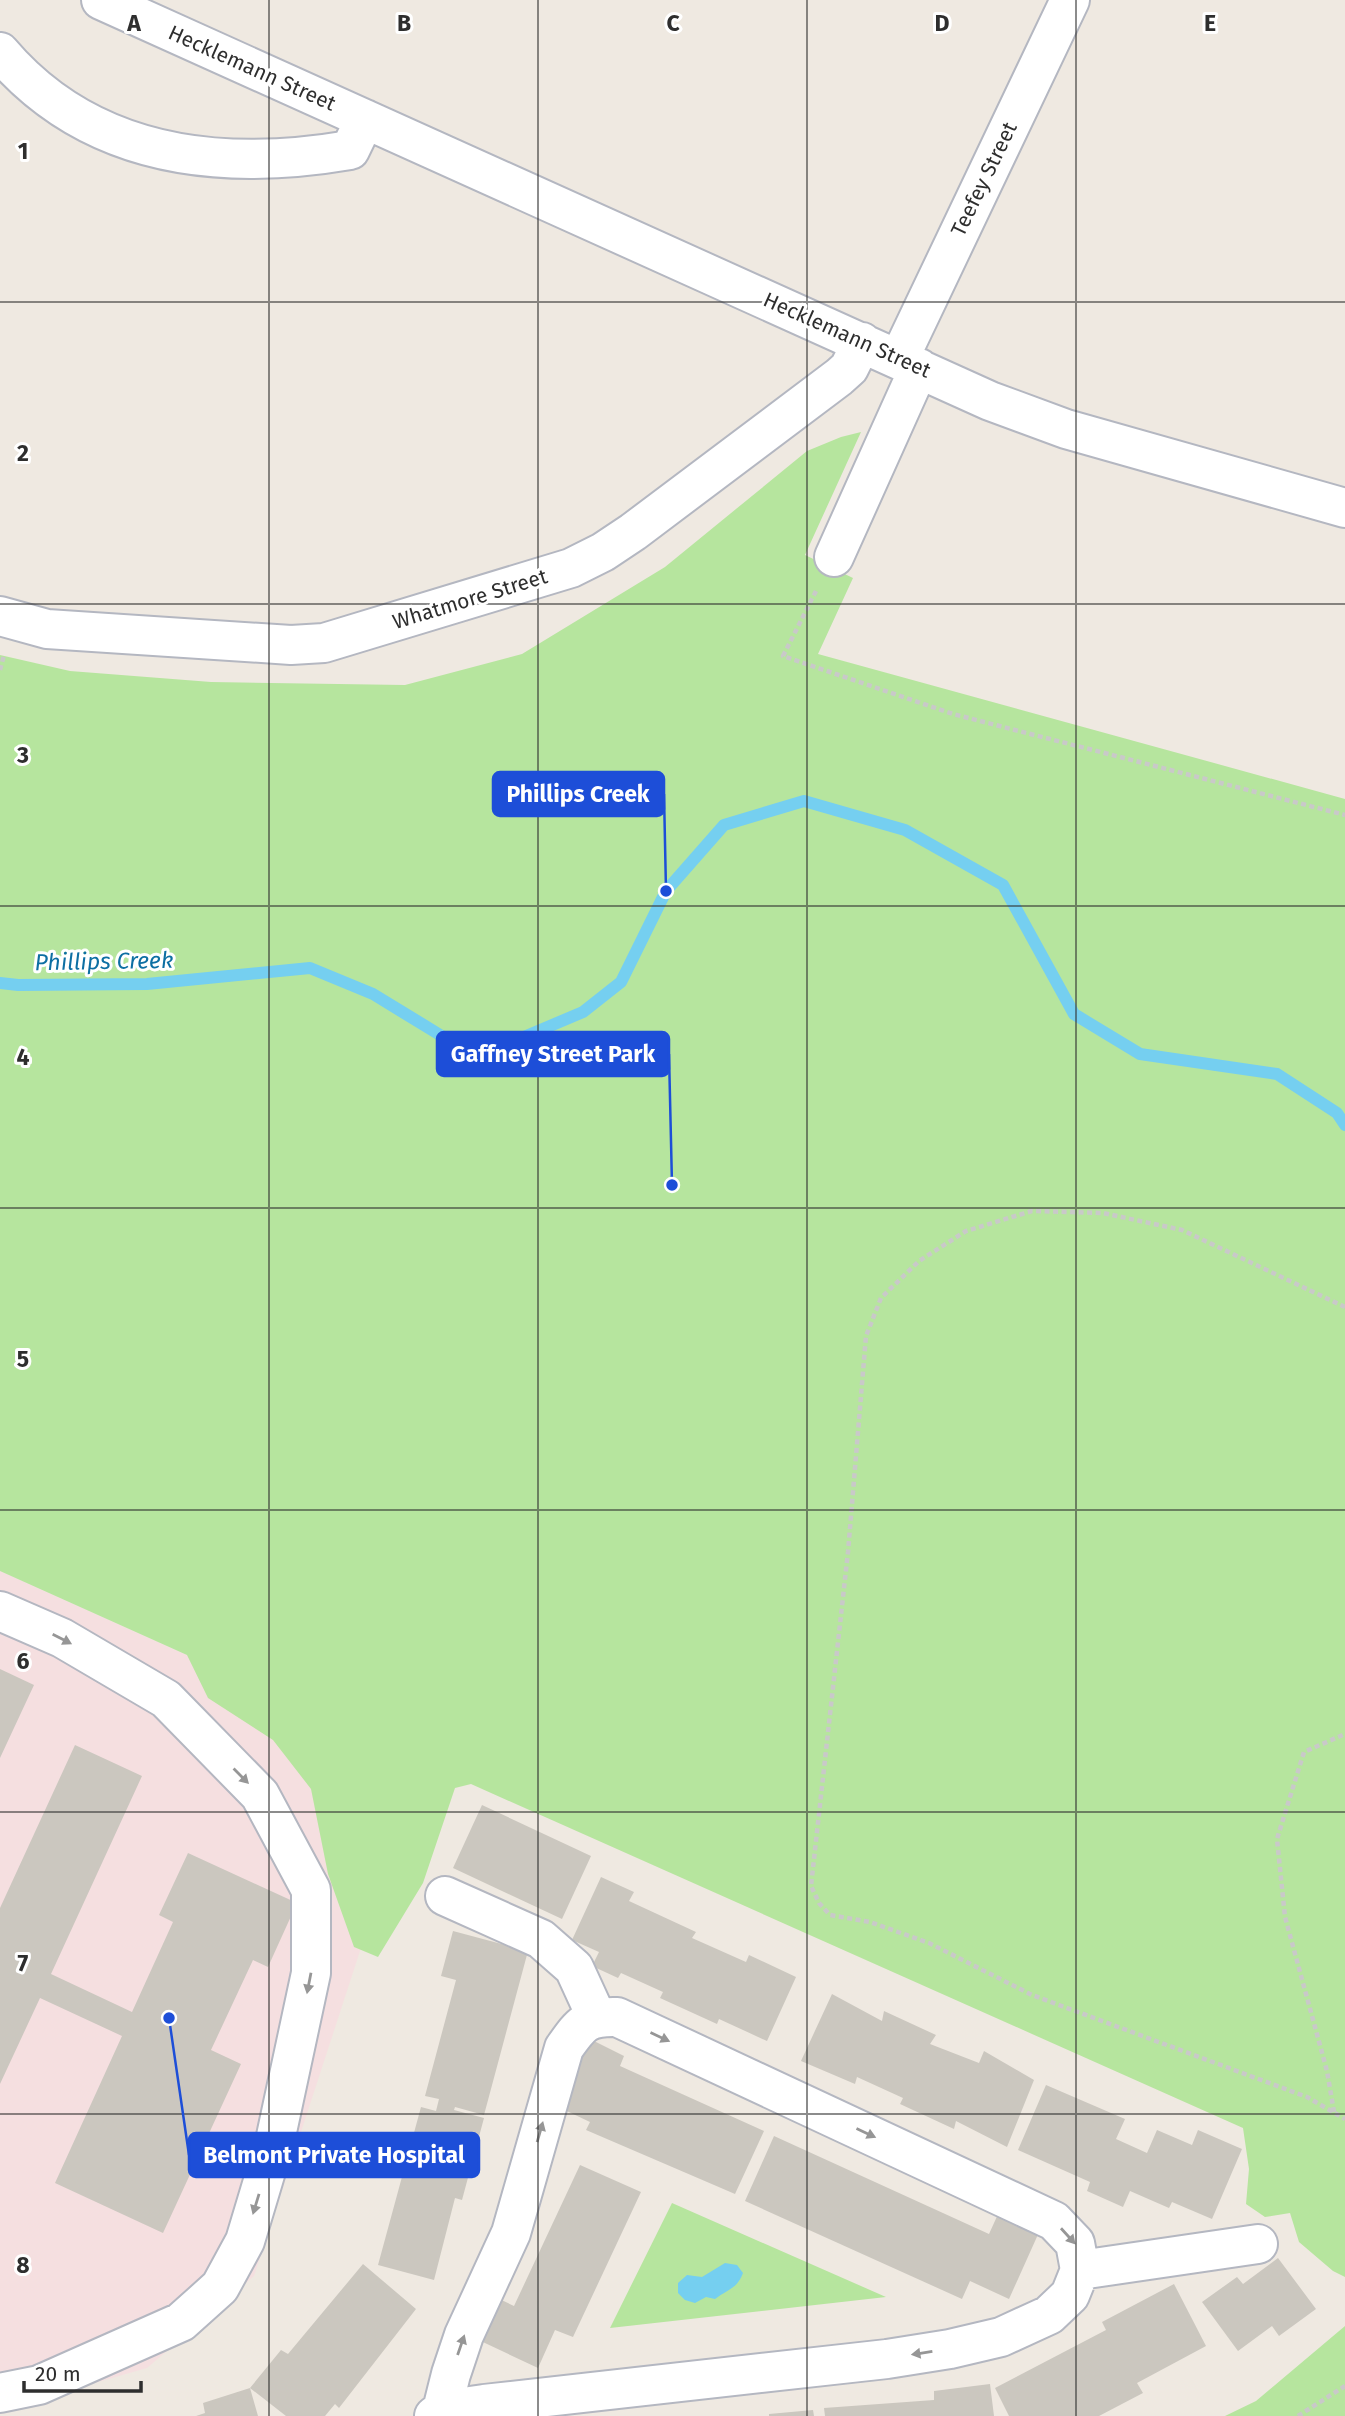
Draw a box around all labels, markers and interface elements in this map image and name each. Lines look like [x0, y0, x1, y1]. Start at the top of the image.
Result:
text: A [126, 9, 141, 37]
text: B [397, 9, 411, 37]
text: C [666, 9, 680, 37]
text: D [935, 9, 950, 37]
text: E [1204, 9, 1216, 37]
street label: Hecklemann Street [164, 19, 340, 117]
street label: Teefey Street [945, 117, 1023, 240]
text: 1 [18, 137, 28, 165]
street label: Hecklemann Street [759, 286, 935, 384]
text: 2 [17, 439, 29, 467]
street label: Whatmore Street [390, 563, 551, 635]
text: 3 [16, 741, 29, 769]
callout: Phillips Creek [493, 772, 664, 816]
text: Phillips Creek [506, 780, 650, 808]
water label: Phillips Creek [34, 946, 174, 976]
callout: Gaffney Street Park [437, 1032, 669, 1076]
text: Gaffney Street Park [451, 1040, 655, 1068]
text: 4 [17, 1043, 30, 1071]
text: 5 [17, 1345, 29, 1373]
one-way arrow [52, 1633, 72, 1644]
text: 6 [17, 1647, 30, 1675]
one-way arrow [233, 1768, 249, 1784]
text: 7 [18, 1949, 29, 1977]
one-way arrow [303, 1972, 314, 1994]
one-way arrow [650, 2031, 670, 2043]
one-way arrow [535, 2121, 545, 2142]
one-way arrow [856, 2128, 876, 2139]
callout: Belmont Private Hospital [189, 2133, 479, 2177]
text: Belmont Private Hospital [203, 2141, 465, 2169]
one-way arrow [251, 2193, 261, 2214]
one-way arrow [1060, 2227, 1076, 2245]
text: 8 [16, 2251, 30, 2279]
one-way arrow [456, 2334, 467, 2355]
one-way arrow [911, 2348, 933, 2359]
scale bar [24, 2350, 142, 2394]
text: 20 m [35, 2361, 81, 2387]

